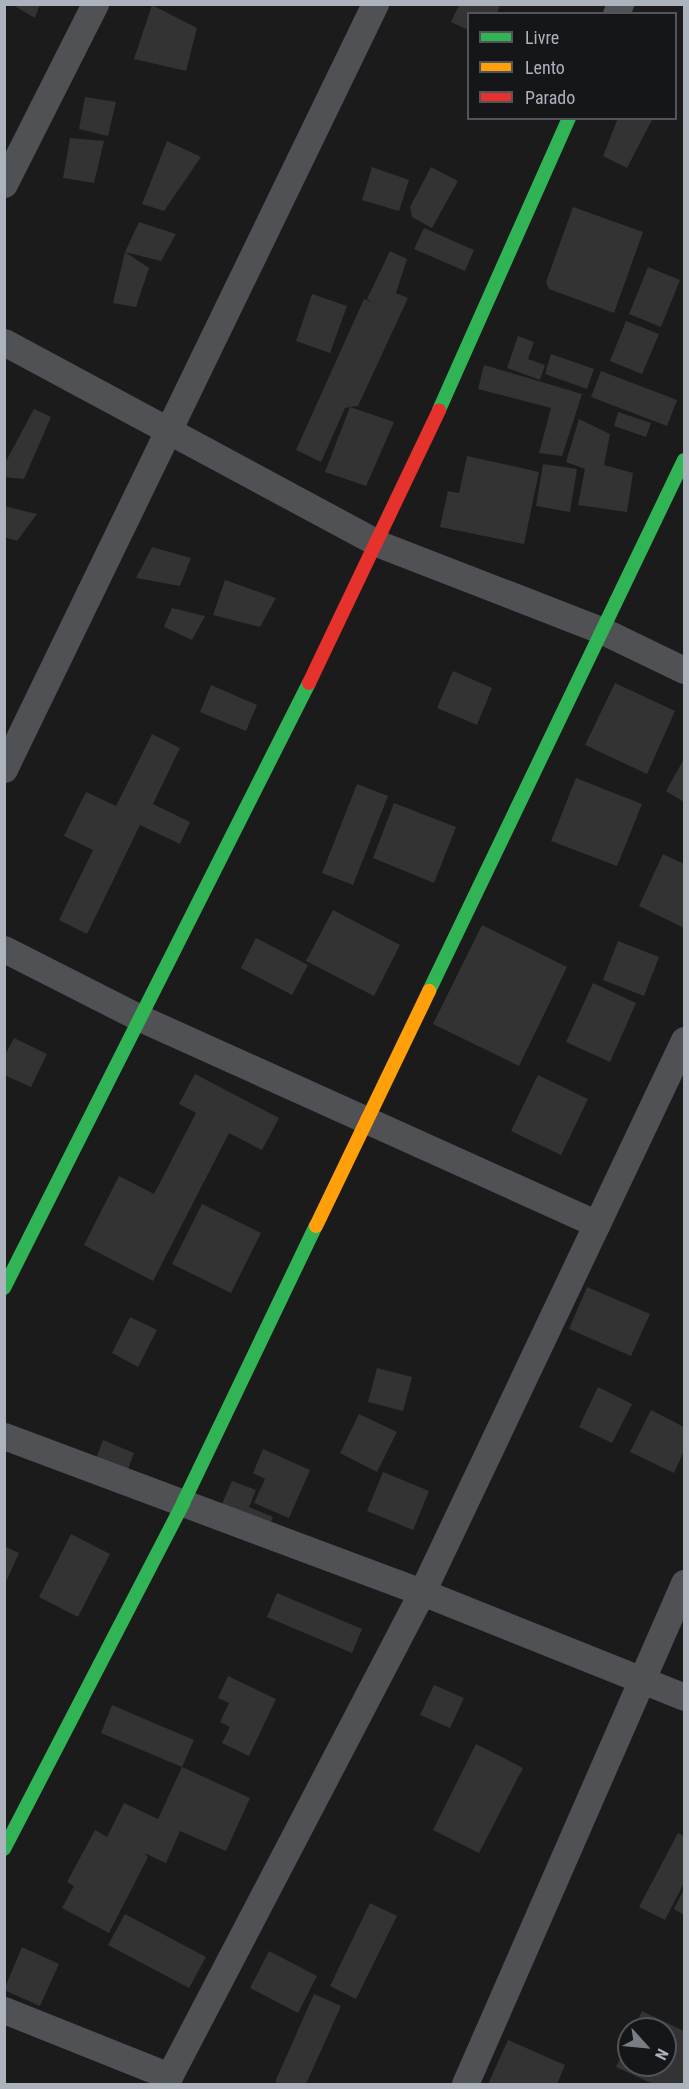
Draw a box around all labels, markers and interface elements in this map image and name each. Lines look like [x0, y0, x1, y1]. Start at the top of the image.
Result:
legend [467, 12, 677, 120]
text: Livre [525, 27, 559, 48]
text: Lento [525, 57, 565, 78]
text: Parado [525, 87, 575, 108]
north arrow [617, 2017, 677, 2077]
text: N [651, 2046, 672, 2063]

